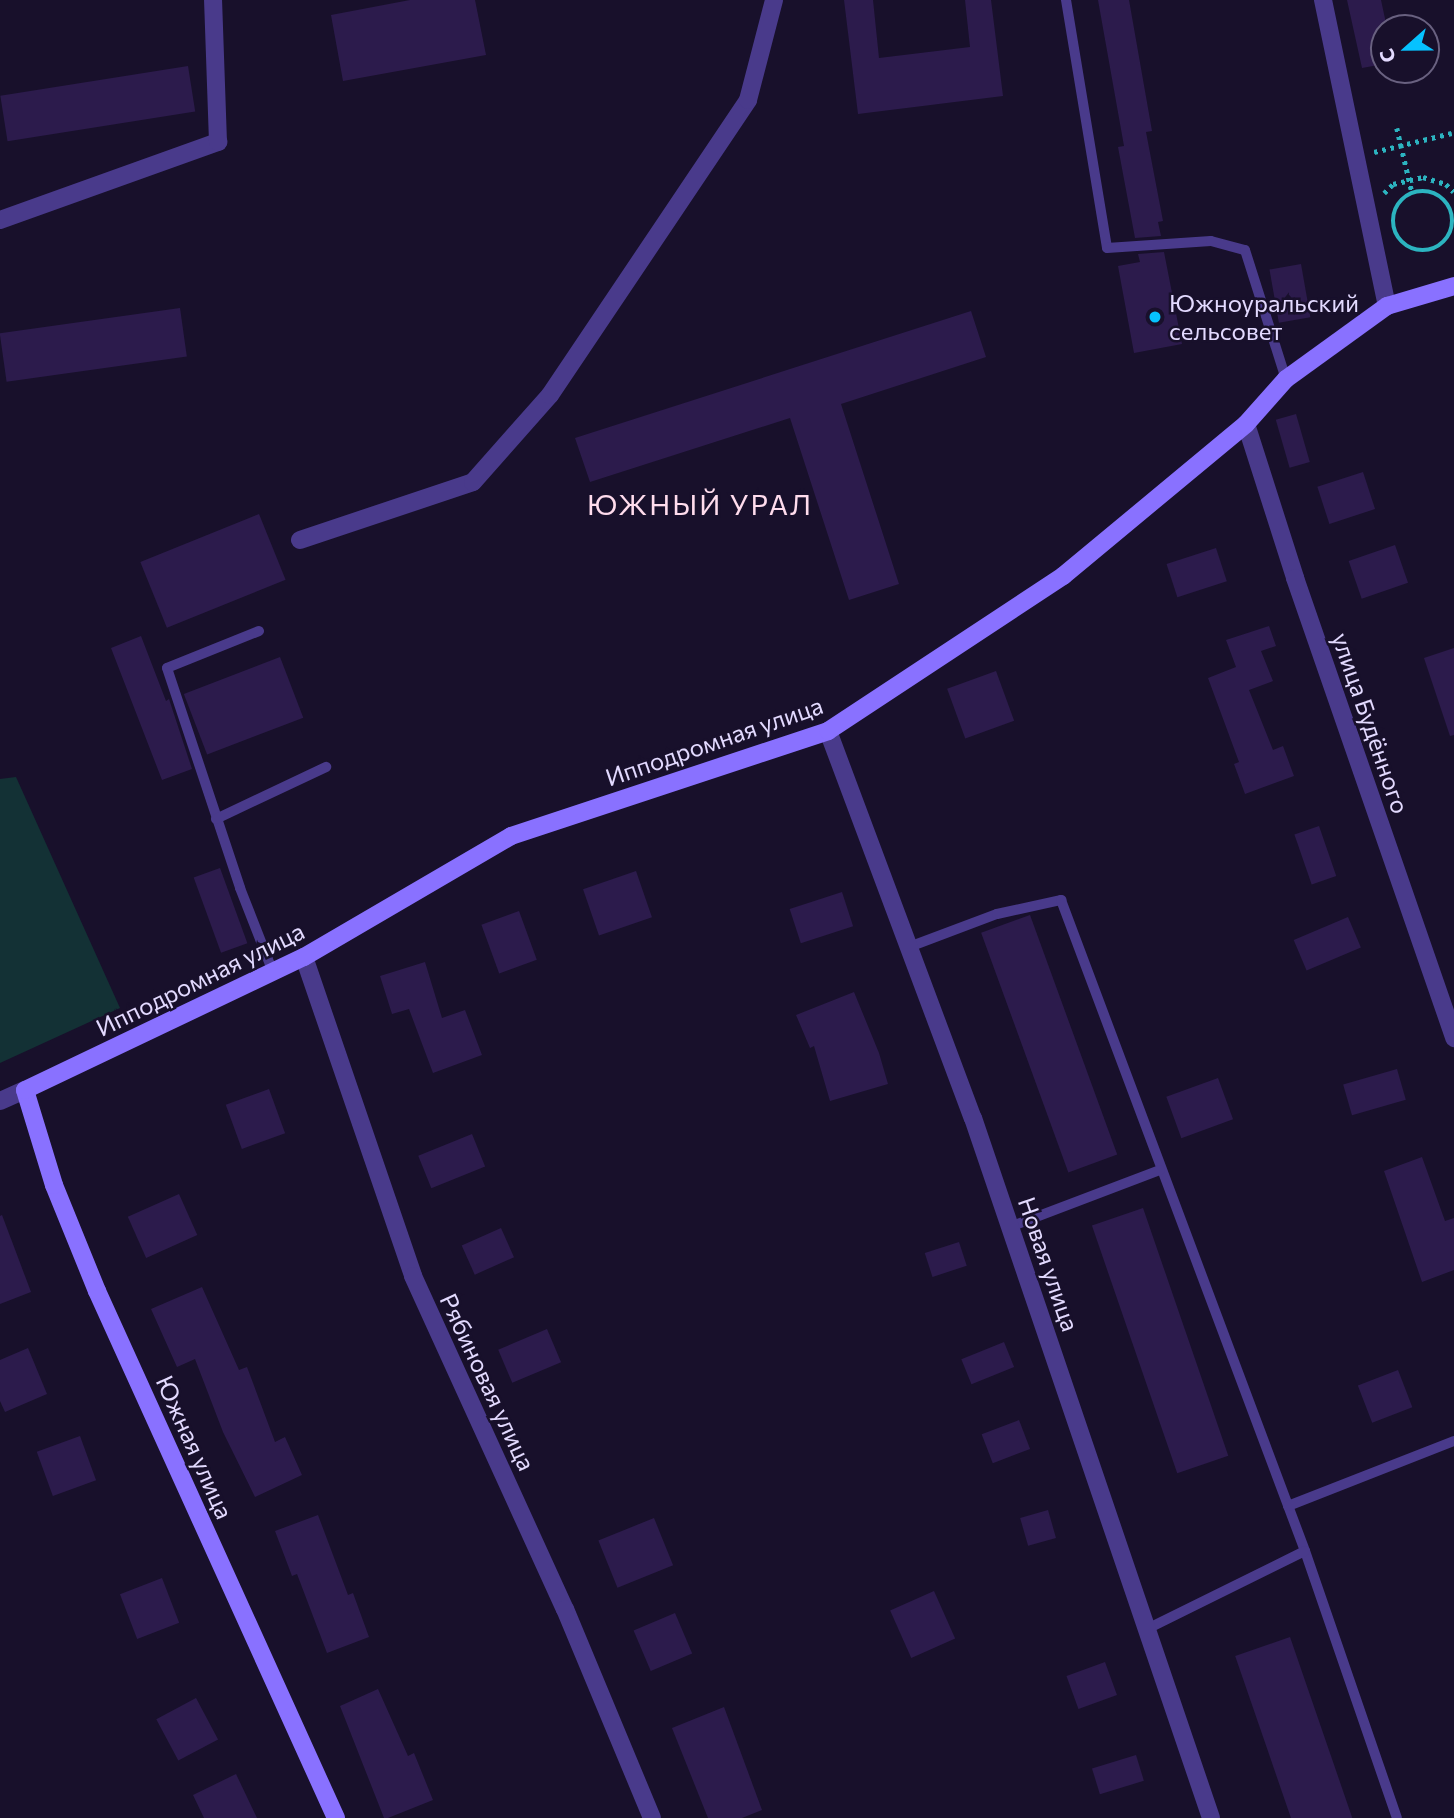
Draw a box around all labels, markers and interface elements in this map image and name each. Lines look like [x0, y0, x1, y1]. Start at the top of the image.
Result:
north arrow [1370, 14, 1440, 84]
text: С [1374, 46, 1400, 66]
place label: Южноуральский сельсовет [1169, 289, 1359, 345]
marker: Южноуральский сельсовет [1147, 309, 1163, 325]
district label: ЮЖНЫЙ УРАЛ [588, 487, 812, 521]
street label: улица Будённого [1327, 629, 1415, 817]
street label: Ипподромная улица [602, 690, 826, 792]
street label: Ипподромная улица [91, 916, 309, 1042]
street label: Новая улица [1013, 1193, 1085, 1335]
street label: Рябиновая улица [434, 1289, 542, 1475]
street label: Южная улица [151, 1371, 239, 1523]

